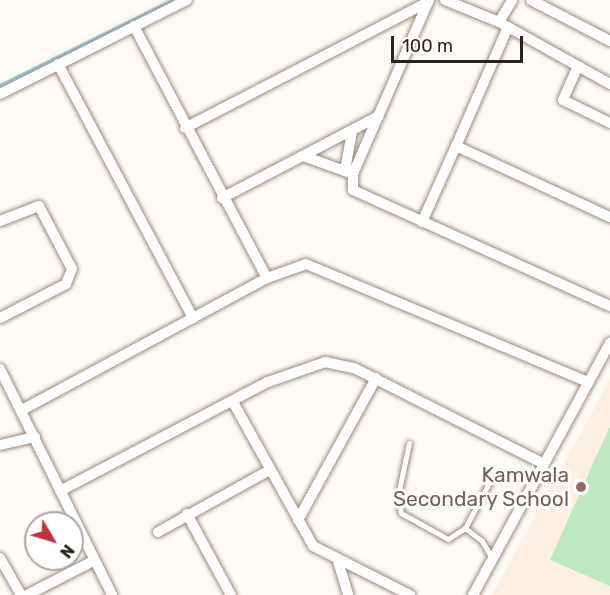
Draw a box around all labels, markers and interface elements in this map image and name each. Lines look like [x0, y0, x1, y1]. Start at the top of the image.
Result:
scale bar [394, 24, 526, 62]
text: 100 m [402, 35, 453, 57]
place label: Kamwala Secondary School [392, 462, 569, 512]
marker: Kamwala Secondary School [574, 480, 588, 494]
north arrow [24, 511, 84, 571]
text: N [56, 541, 78, 562]

